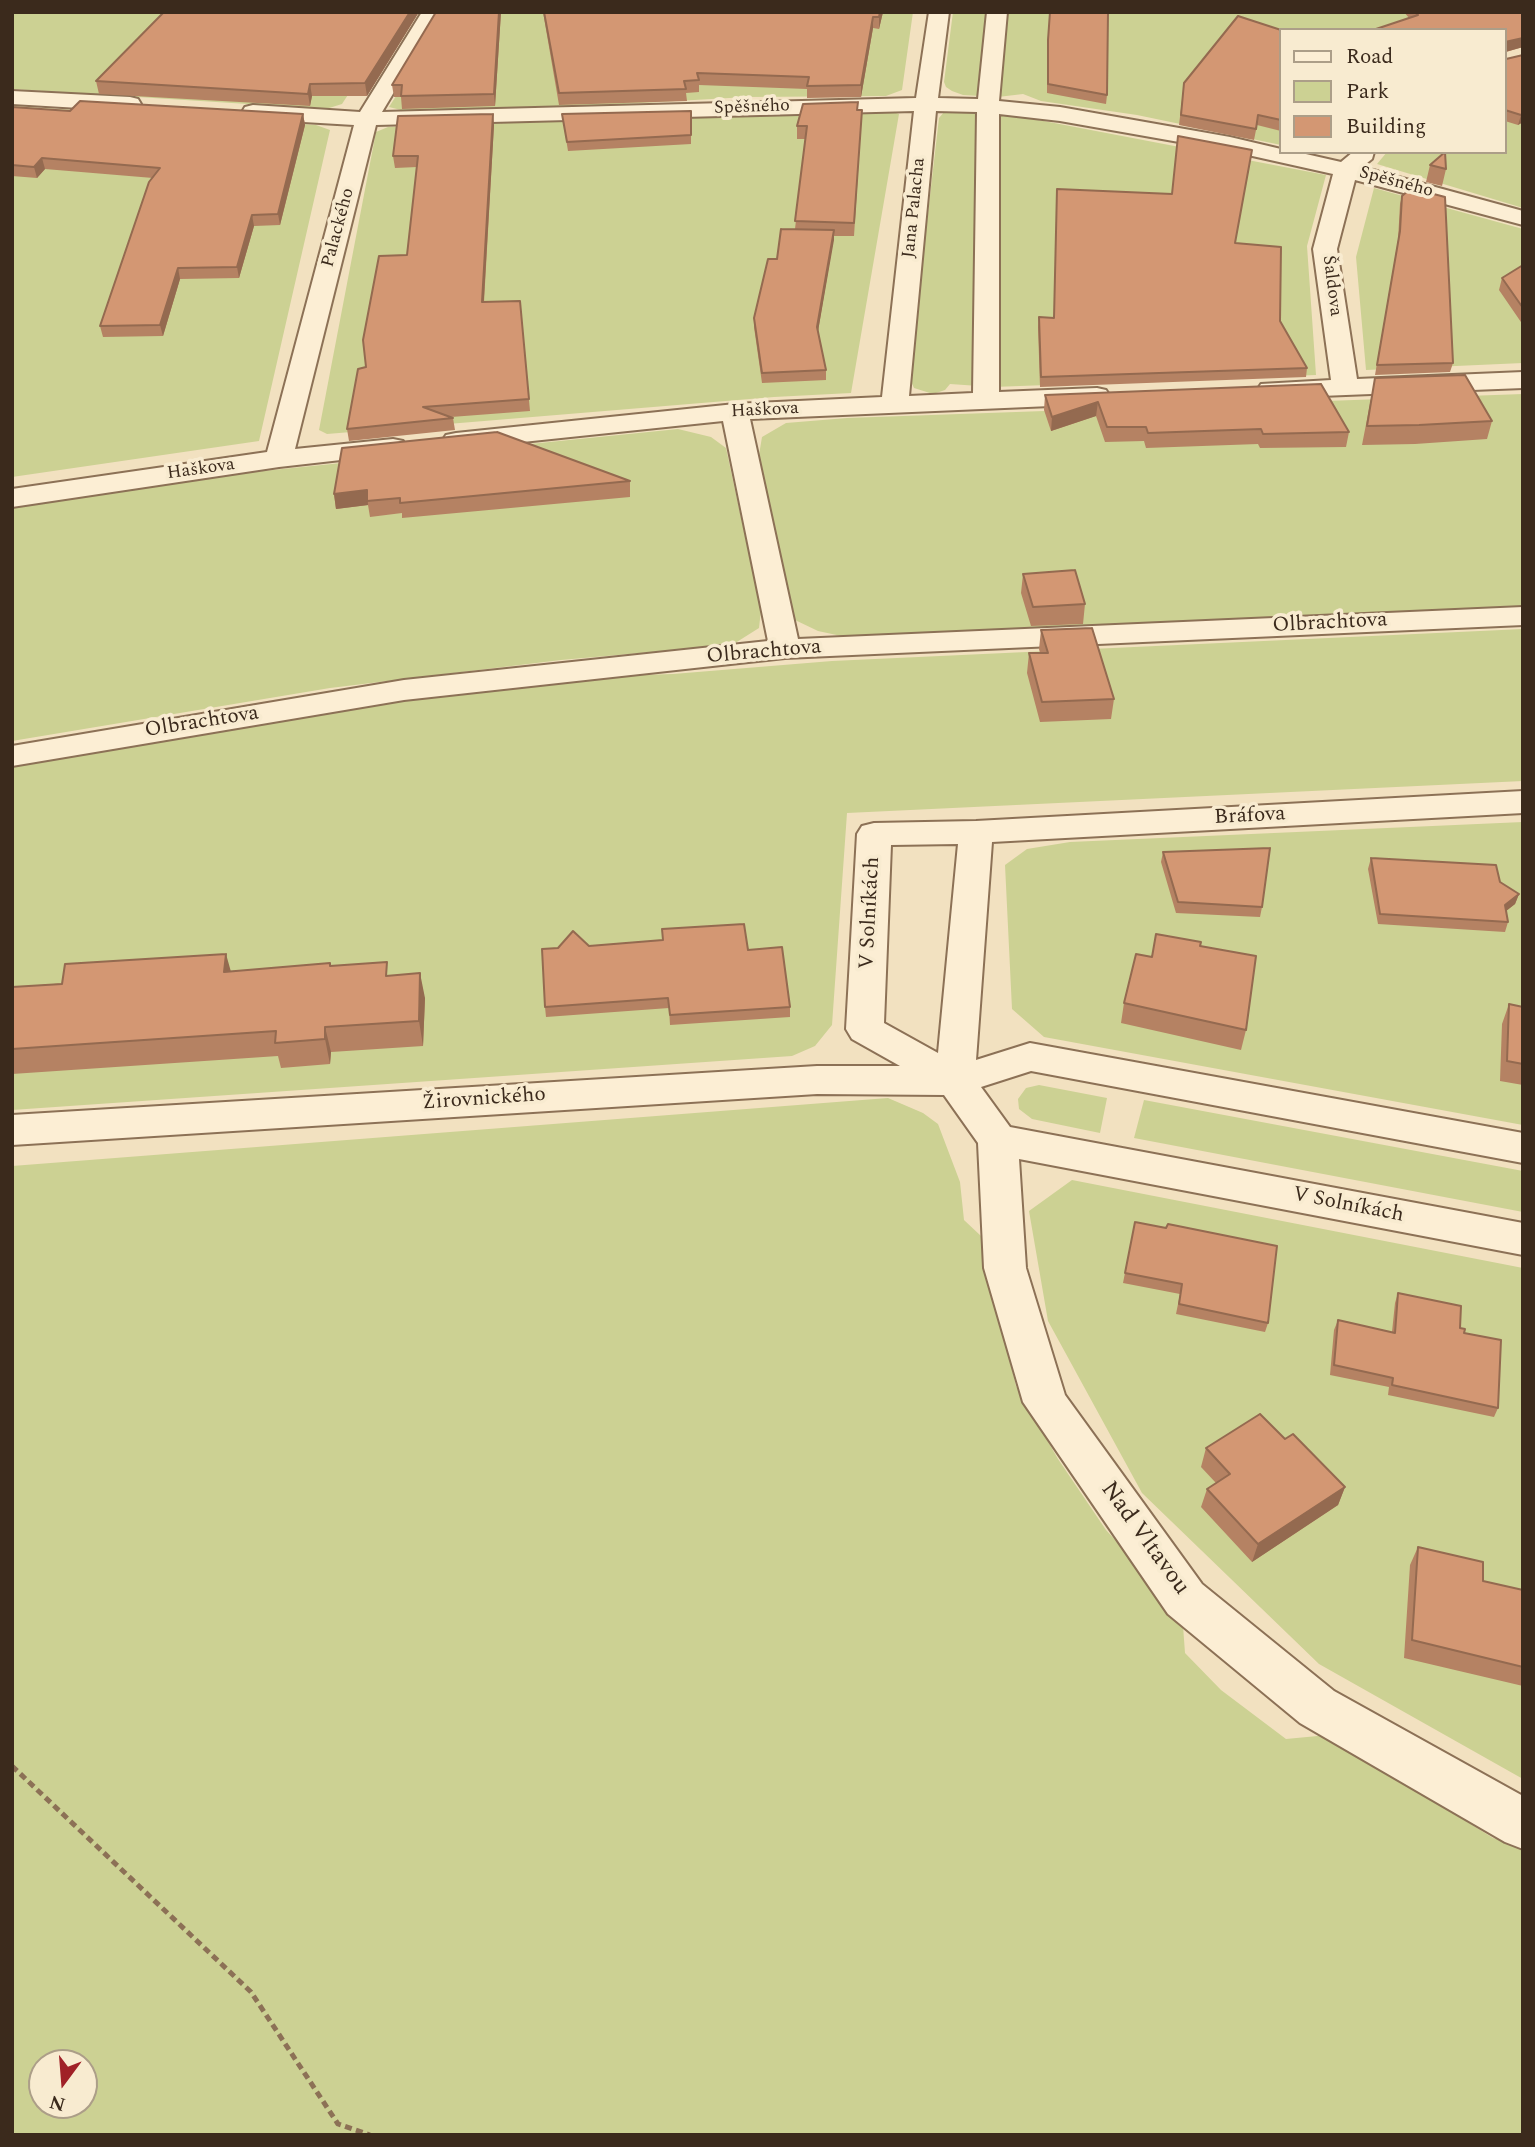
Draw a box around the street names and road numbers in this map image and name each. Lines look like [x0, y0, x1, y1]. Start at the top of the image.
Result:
street label: Spěšného [714, 96, 790, 120]
street label: Jana Palacha [899, 157, 931, 259]
street label: Spěšného [1357, 163, 1435, 203]
street label: Palackého [318, 186, 360, 270]
street label: Šaldova [1317, 254, 1345, 318]
street label: Haškova [730, 398, 800, 424]
street label: Haškova [166, 455, 236, 485]
street label: Olbrachtova [1272, 608, 1388, 640]
street label: Olbrachtova [706, 635, 822, 671]
street label: Olbrachtova [143, 702, 261, 744]
street label: Bráfova [1214, 803, 1286, 831]
street label: V Solníkách [855, 856, 887, 970]
street label: Žirovnického [421, 1083, 547, 1117]
street label: V Solníkách [1290, 1183, 1406, 1229]
street label: Nad Vltavou [1093, 1477, 1195, 1601]

